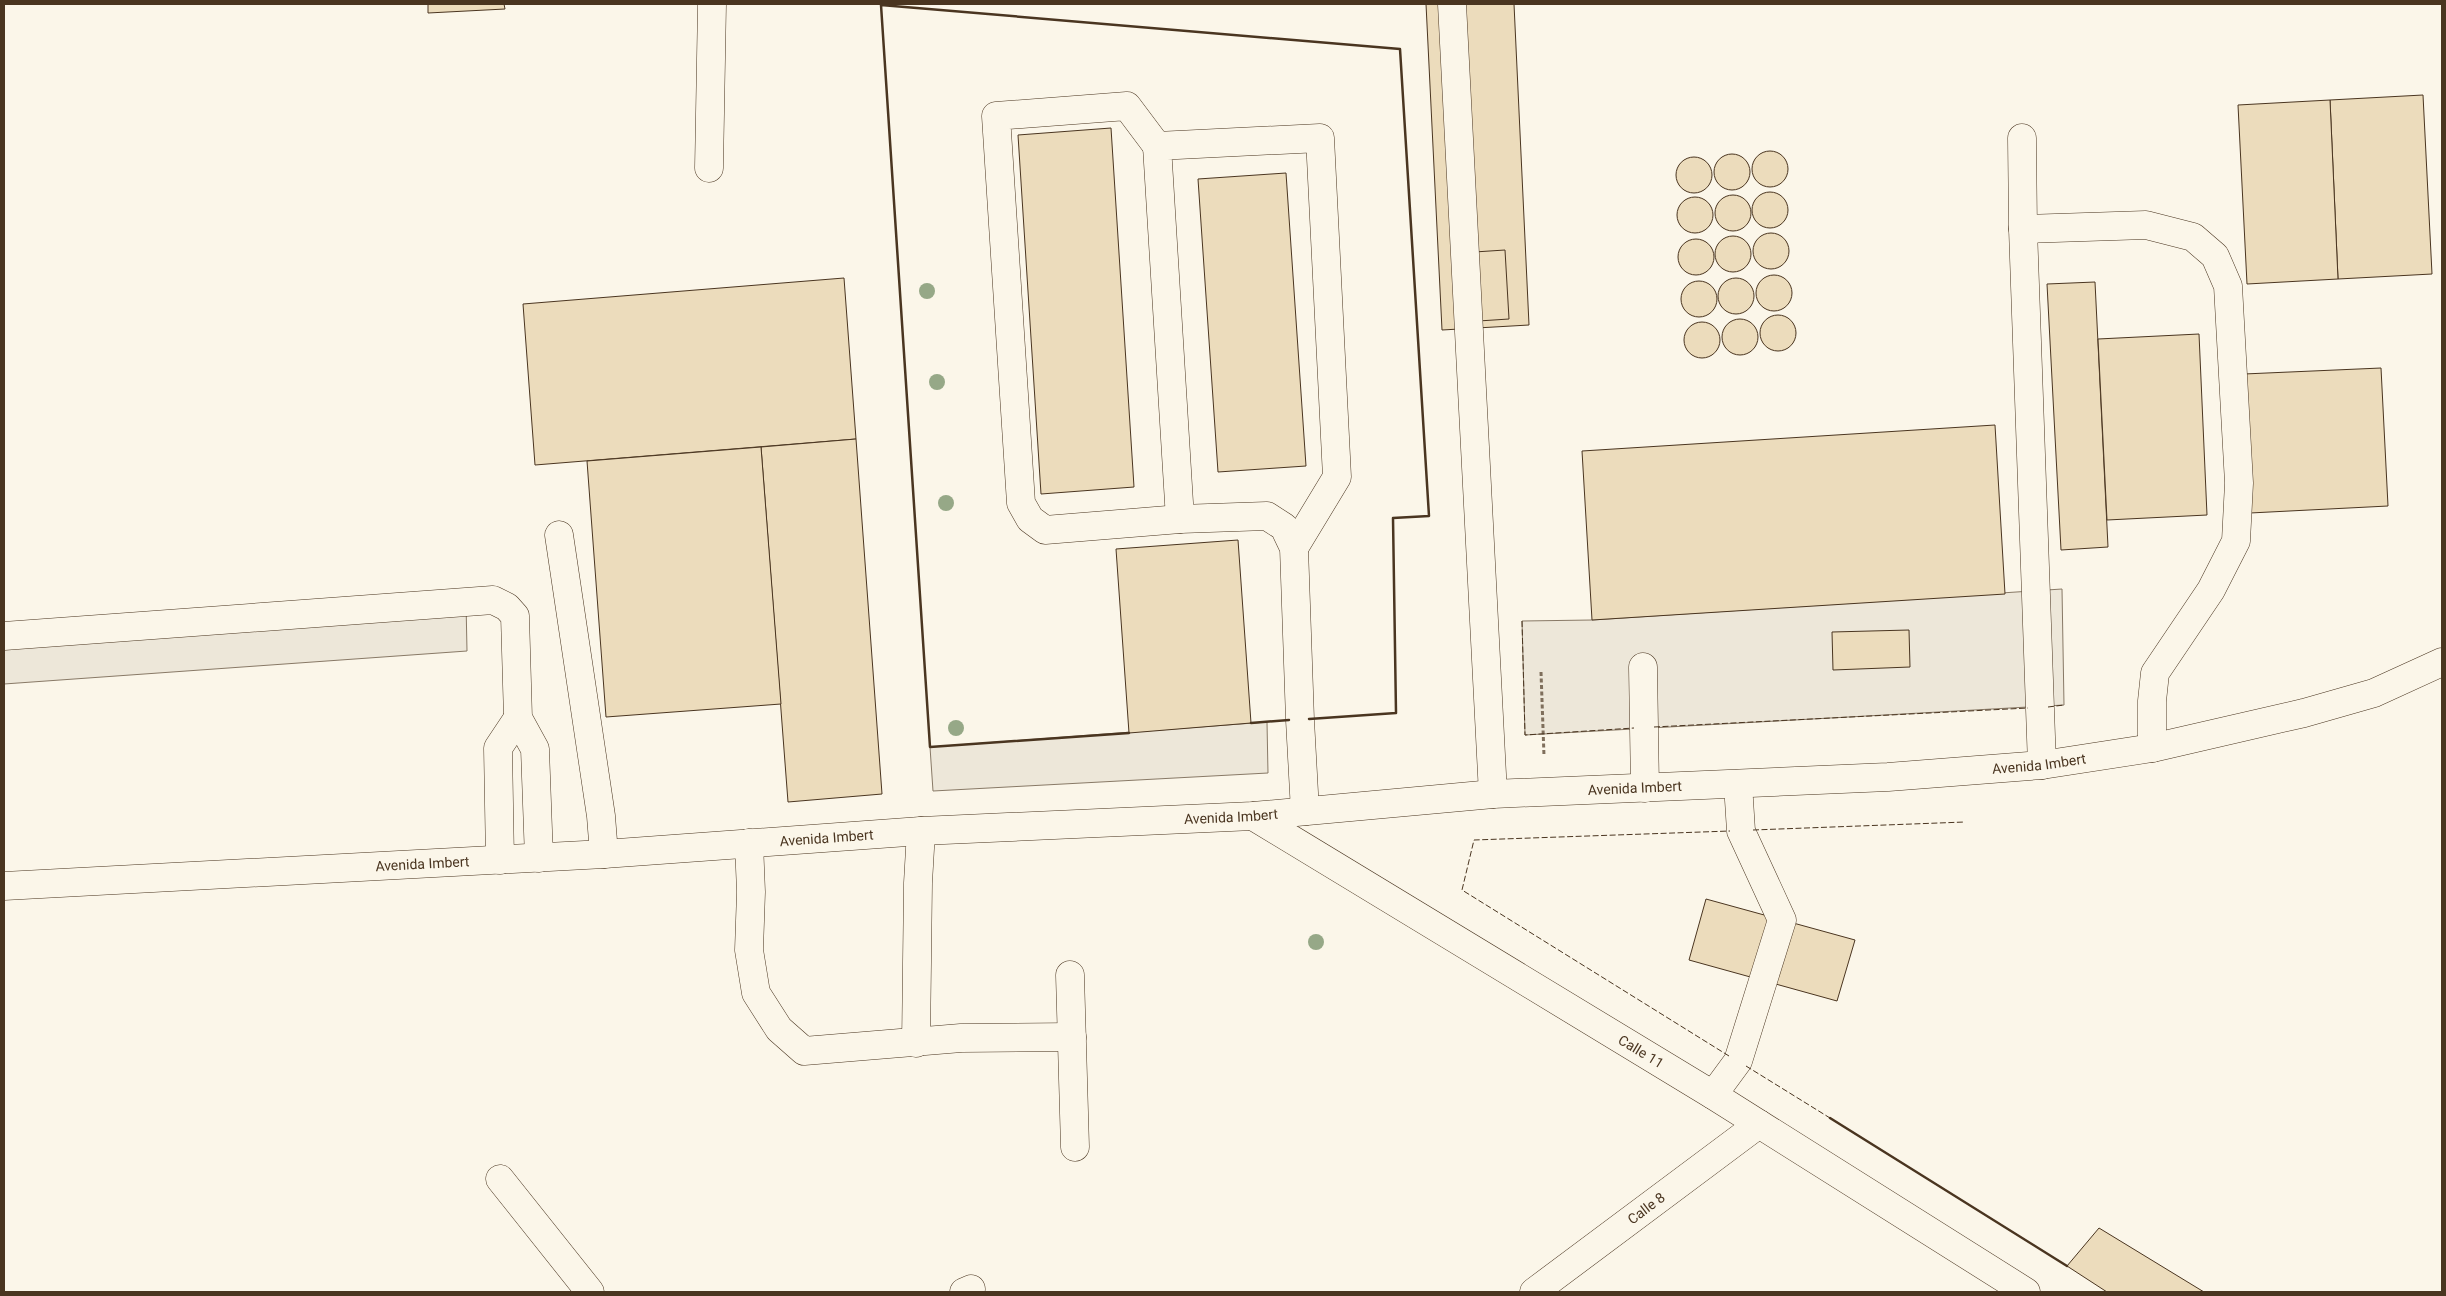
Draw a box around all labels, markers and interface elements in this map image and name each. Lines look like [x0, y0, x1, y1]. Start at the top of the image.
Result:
street label: Avenida Imbert [1992, 750, 2087, 777]
street label: Avenida Imbert [1587, 778, 1683, 798]
street label: Avenida Imbert [1184, 806, 1279, 827]
street label: Avenida Imbert [779, 826, 875, 849]
street label: Avenida Imbert [375, 853, 470, 874]
street label: Calle 11 [1616, 1032, 1667, 1071]
street label: Calle 8 [1624, 1189, 1668, 1227]

